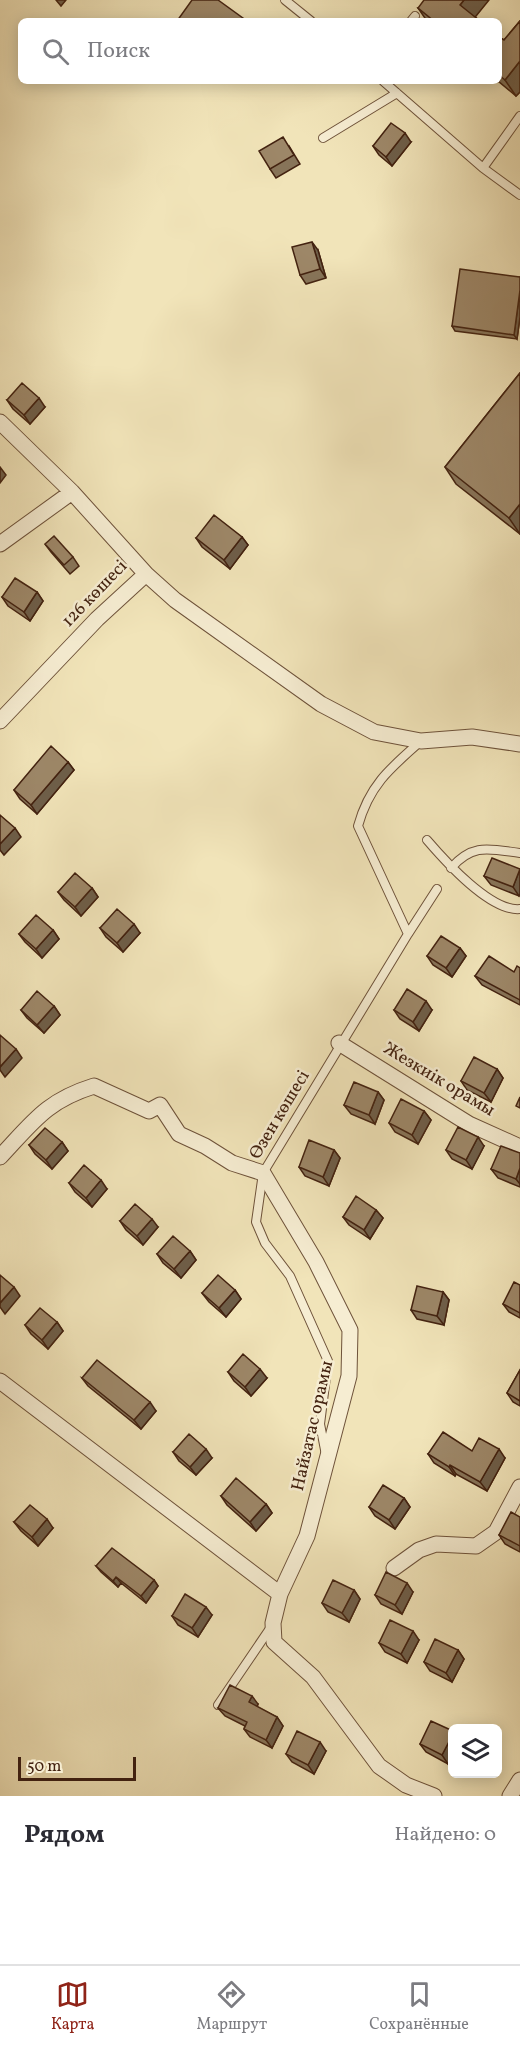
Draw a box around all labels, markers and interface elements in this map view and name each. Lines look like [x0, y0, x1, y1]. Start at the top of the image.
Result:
search box [18, 18, 502, 84]
icon: search [39, 35, 72, 68]
text: Поиск [87, 36, 150, 67]
street label: 126 көшесі [56, 555, 134, 633]
street label: Жезкиік орамы [378, 1037, 500, 1123]
street label: Өзен көшесі [244, 1066, 316, 1164]
street label: Найзатас орамы [286, 1358, 340, 1494]
map controls [448, 1724, 502, 1778]
button: layers [448, 1724, 502, 1778]
scale bar [18, 1754, 136, 1782]
text: 50 m [27, 1756, 61, 1778]
text: Рядом [24, 1817, 104, 1853]
text: Найдено: 0 [394, 1821, 496, 1849]
tab: Карта [51, 1978, 94, 2036]
tab: Маршрут [196, 1978, 267, 2036]
tab: Сохранённые [369, 1978, 469, 2036]

